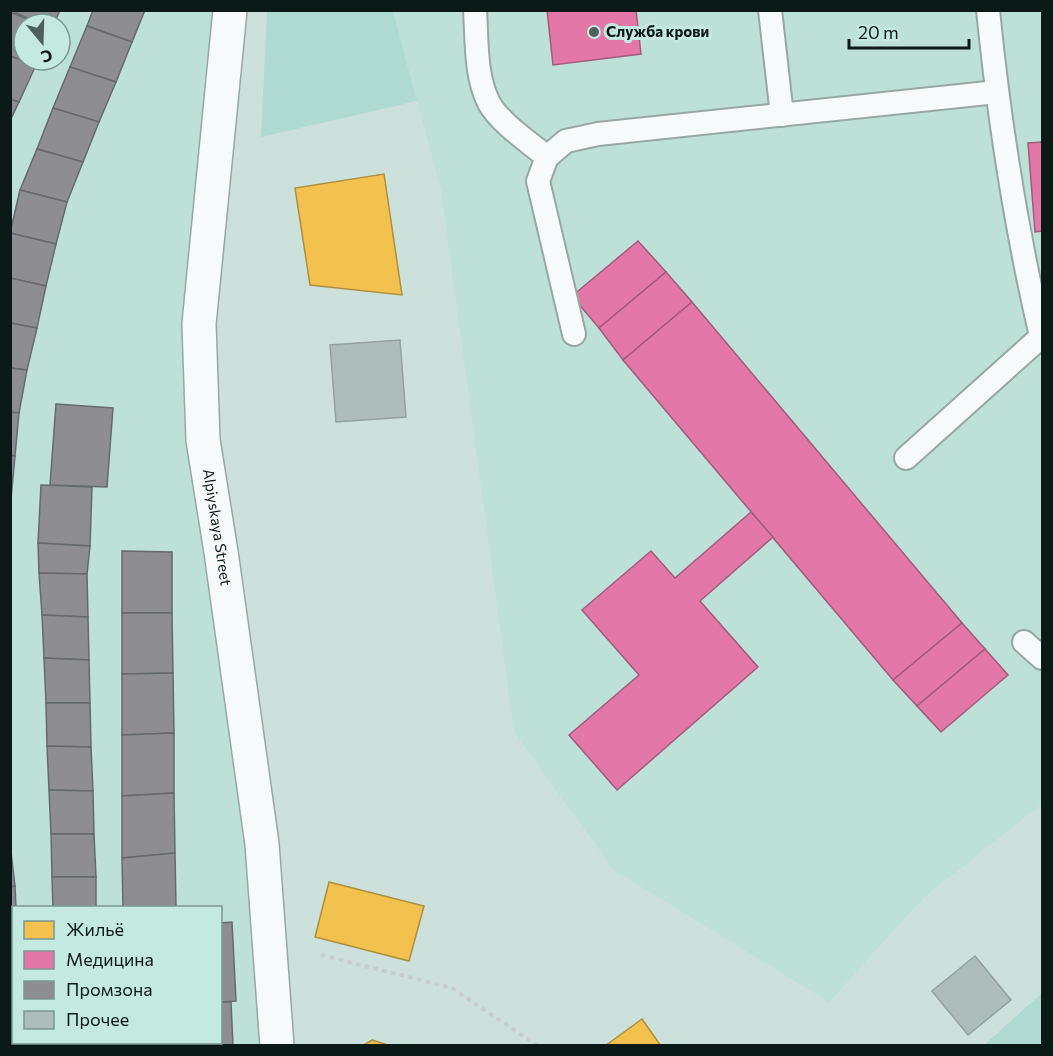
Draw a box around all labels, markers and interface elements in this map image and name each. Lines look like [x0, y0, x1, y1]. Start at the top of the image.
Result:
north arrow [12, 12, 72, 72]
scale bar [849, 12, 969, 50]
text: 20 m [858, 21, 899, 43]
place label: Служба крови [606, 22, 709, 40]
marker: Служба крови [587, 25, 601, 39]
text: С [39, 46, 55, 67]
street label: Alpiyskaya Street [200, 467, 236, 587]
legend [12, 906, 222, 1044]
text: Жильё [66, 918, 124, 940]
text: Медицина [66, 948, 154, 970]
text: Промзона [66, 978, 153, 1000]
text: Прочее [66, 1008, 129, 1030]

